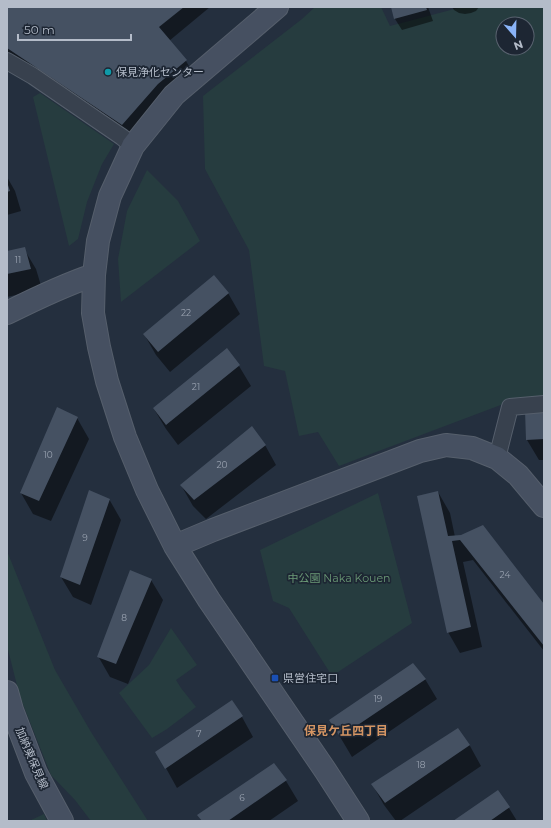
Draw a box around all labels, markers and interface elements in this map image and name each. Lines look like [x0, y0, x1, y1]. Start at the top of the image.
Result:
scale bar [18, 16, 131, 42]
north arrow [495, 16, 535, 56]
text: 50 m [24, 22, 55, 37]
text: N [512, 37, 525, 53]
place label: 保見浄化センター [116, 65, 204, 79]
marker: 保見浄化センター [103, 67, 113, 77]
house number: 11 [15, 254, 21, 265]
house number: 22 [181, 307, 191, 318]
house number: 21 [192, 381, 200, 392]
house number: 10 [43, 449, 53, 460]
house number: 20 [216, 459, 228, 470]
house number: 9 [82, 532, 88, 543]
house number: 24 [500, 569, 510, 580]
park label: 中公園 Naka Kouen [287, 571, 391, 585]
house number: 8 [121, 612, 127, 623]
place label: 県営住宅口 [283, 671, 338, 685]
marker: 県営住宅口 [270, 673, 280, 683]
house number: 19 [374, 693, 383, 704]
district label: 保見ケ丘四丁目 [304, 723, 388, 738]
street label: 加納東保見線 [13, 725, 51, 791]
house number: 7 [196, 728, 202, 739]
house number: 18 [417, 759, 426, 770]
house number: 6 [239, 792, 245, 803]

